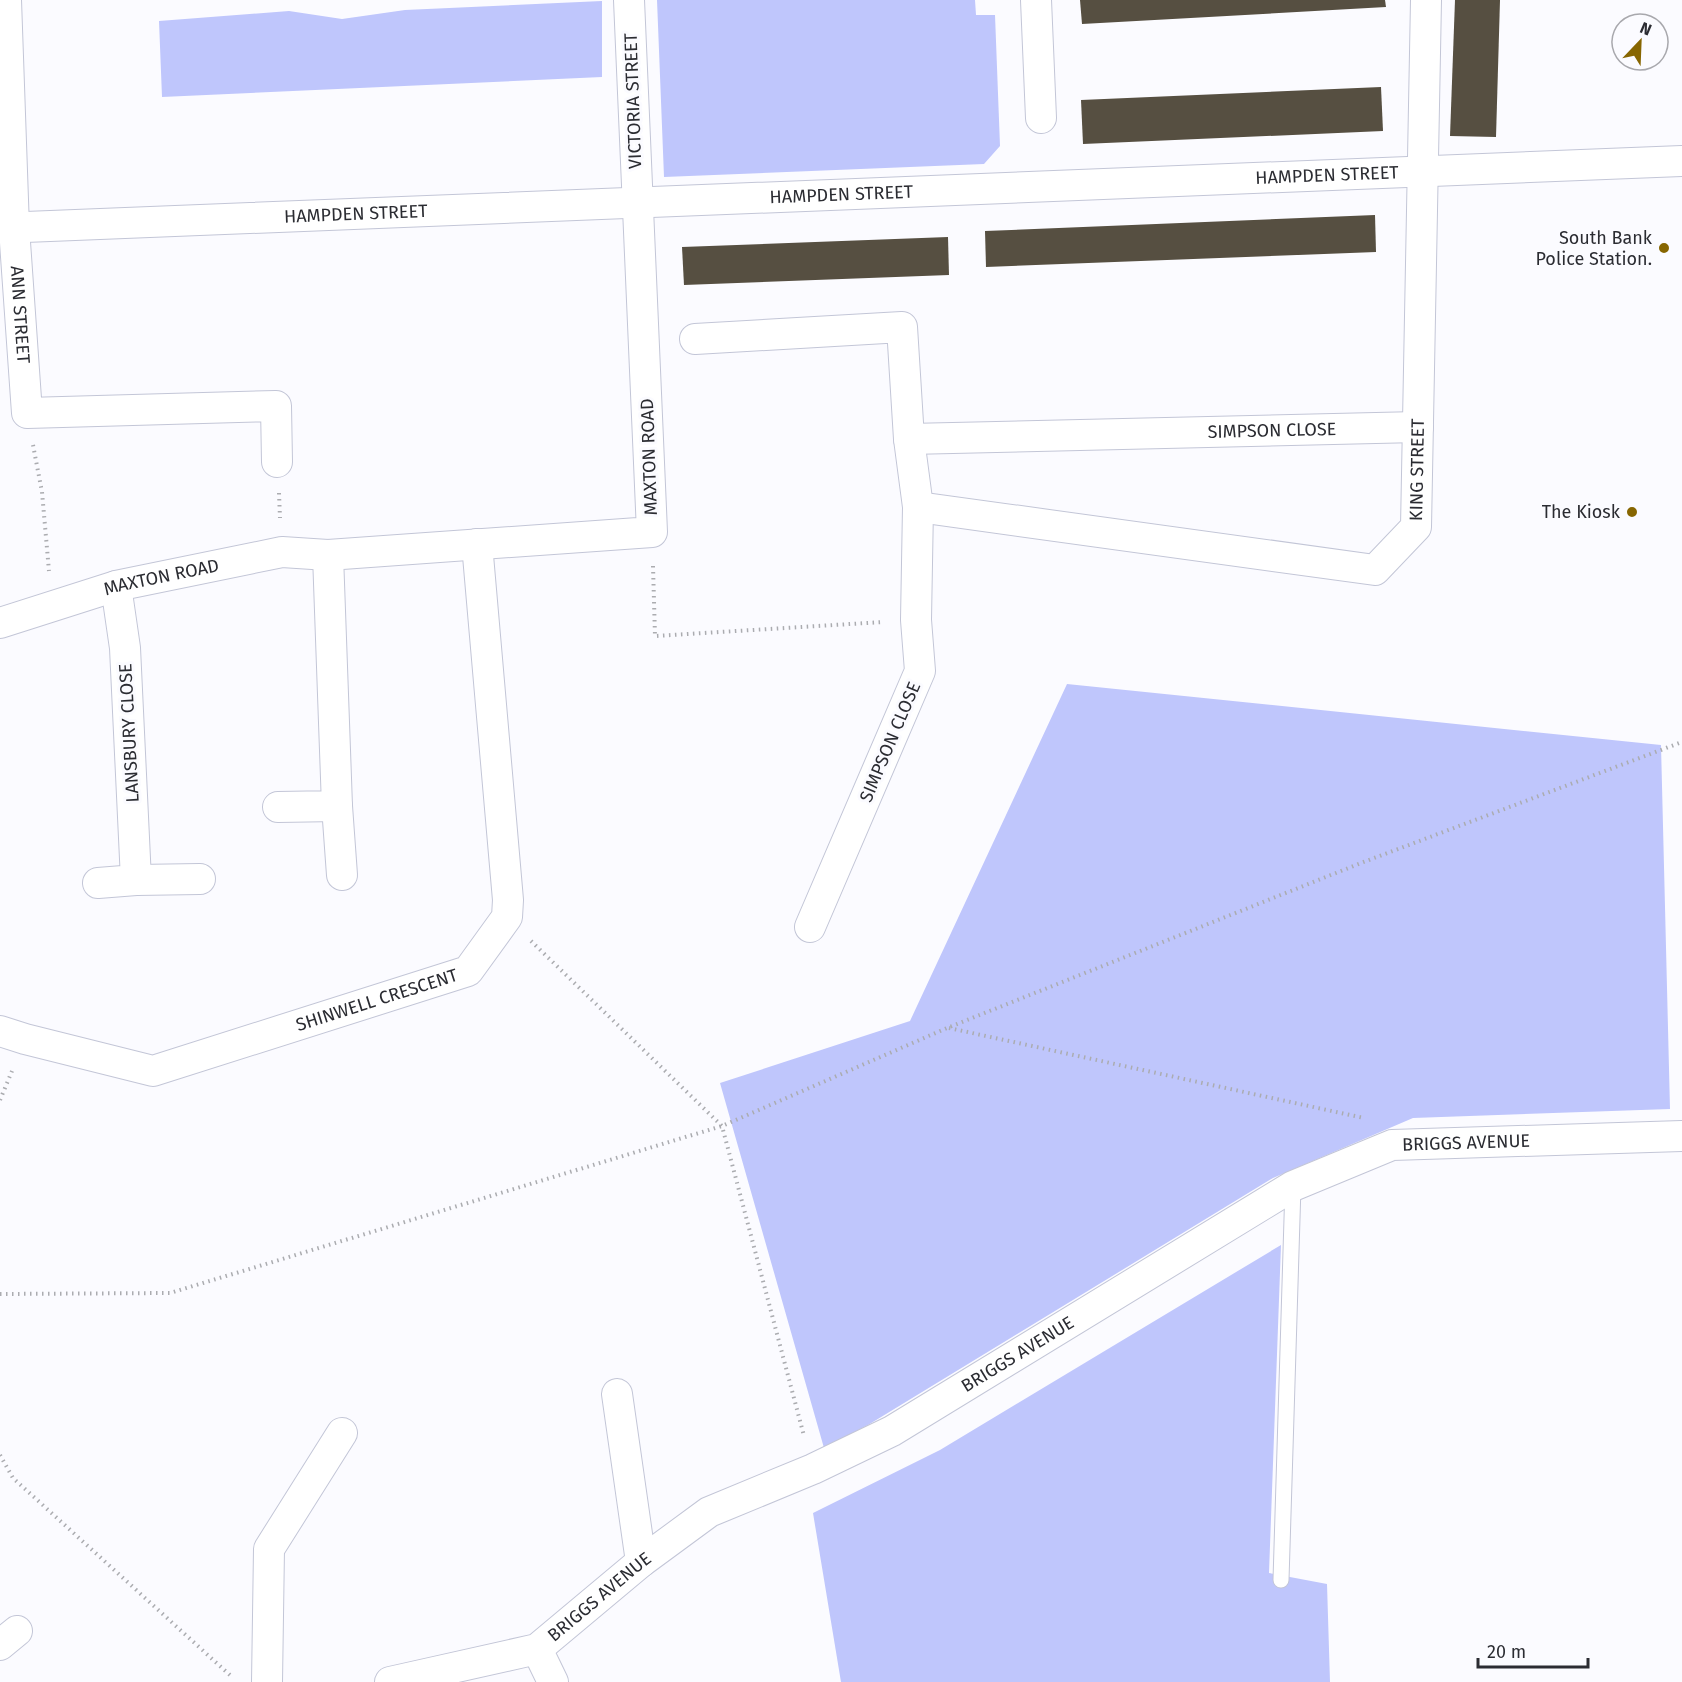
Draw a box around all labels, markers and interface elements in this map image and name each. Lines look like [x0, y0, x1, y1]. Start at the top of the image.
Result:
north arrow [1610, 12, 1670, 72]
text: N [1637, 18, 1654, 39]
street label: VICTORIA STREET [620, 32, 646, 169]
street label: HAMPDEN STREET [1255, 161, 1400, 189]
street label: HAMPDEN STREET [769, 181, 914, 208]
street label: HAMPDEN STREET [284, 200, 429, 228]
place label: South Bank Police Station. [1535, 227, 1653, 270]
marker: South Bank Police Station. [1657, 241, 1671, 255]
street label: ANN STREET [6, 265, 35, 365]
street label: MAXTON ROAD [636, 398, 662, 516]
street label: SIMPSON CLOSE [1207, 418, 1337, 443]
street label: KING STREET [1405, 418, 1429, 521]
place label: The Kiosk [1542, 501, 1621, 523]
marker: The Kiosk [1625, 505, 1639, 519]
street label: MAXTON ROAD [101, 554, 221, 600]
street label: LANSBURY CLOSE [114, 663, 144, 803]
street label: SIMPSON CLOSE [855, 678, 925, 806]
street label: SHINWELL CRESCENT [293, 964, 461, 1036]
street label: BRIGGS AVENUE [1402, 1130, 1530, 1156]
street label: BRIGGS AVENUE [957, 1312, 1078, 1397]
street label: BRIGGS AVENUE [543, 1547, 655, 1646]
scale bar [1478, 1631, 1588, 1669]
text: 20 m [1487, 1641, 1526, 1663]

